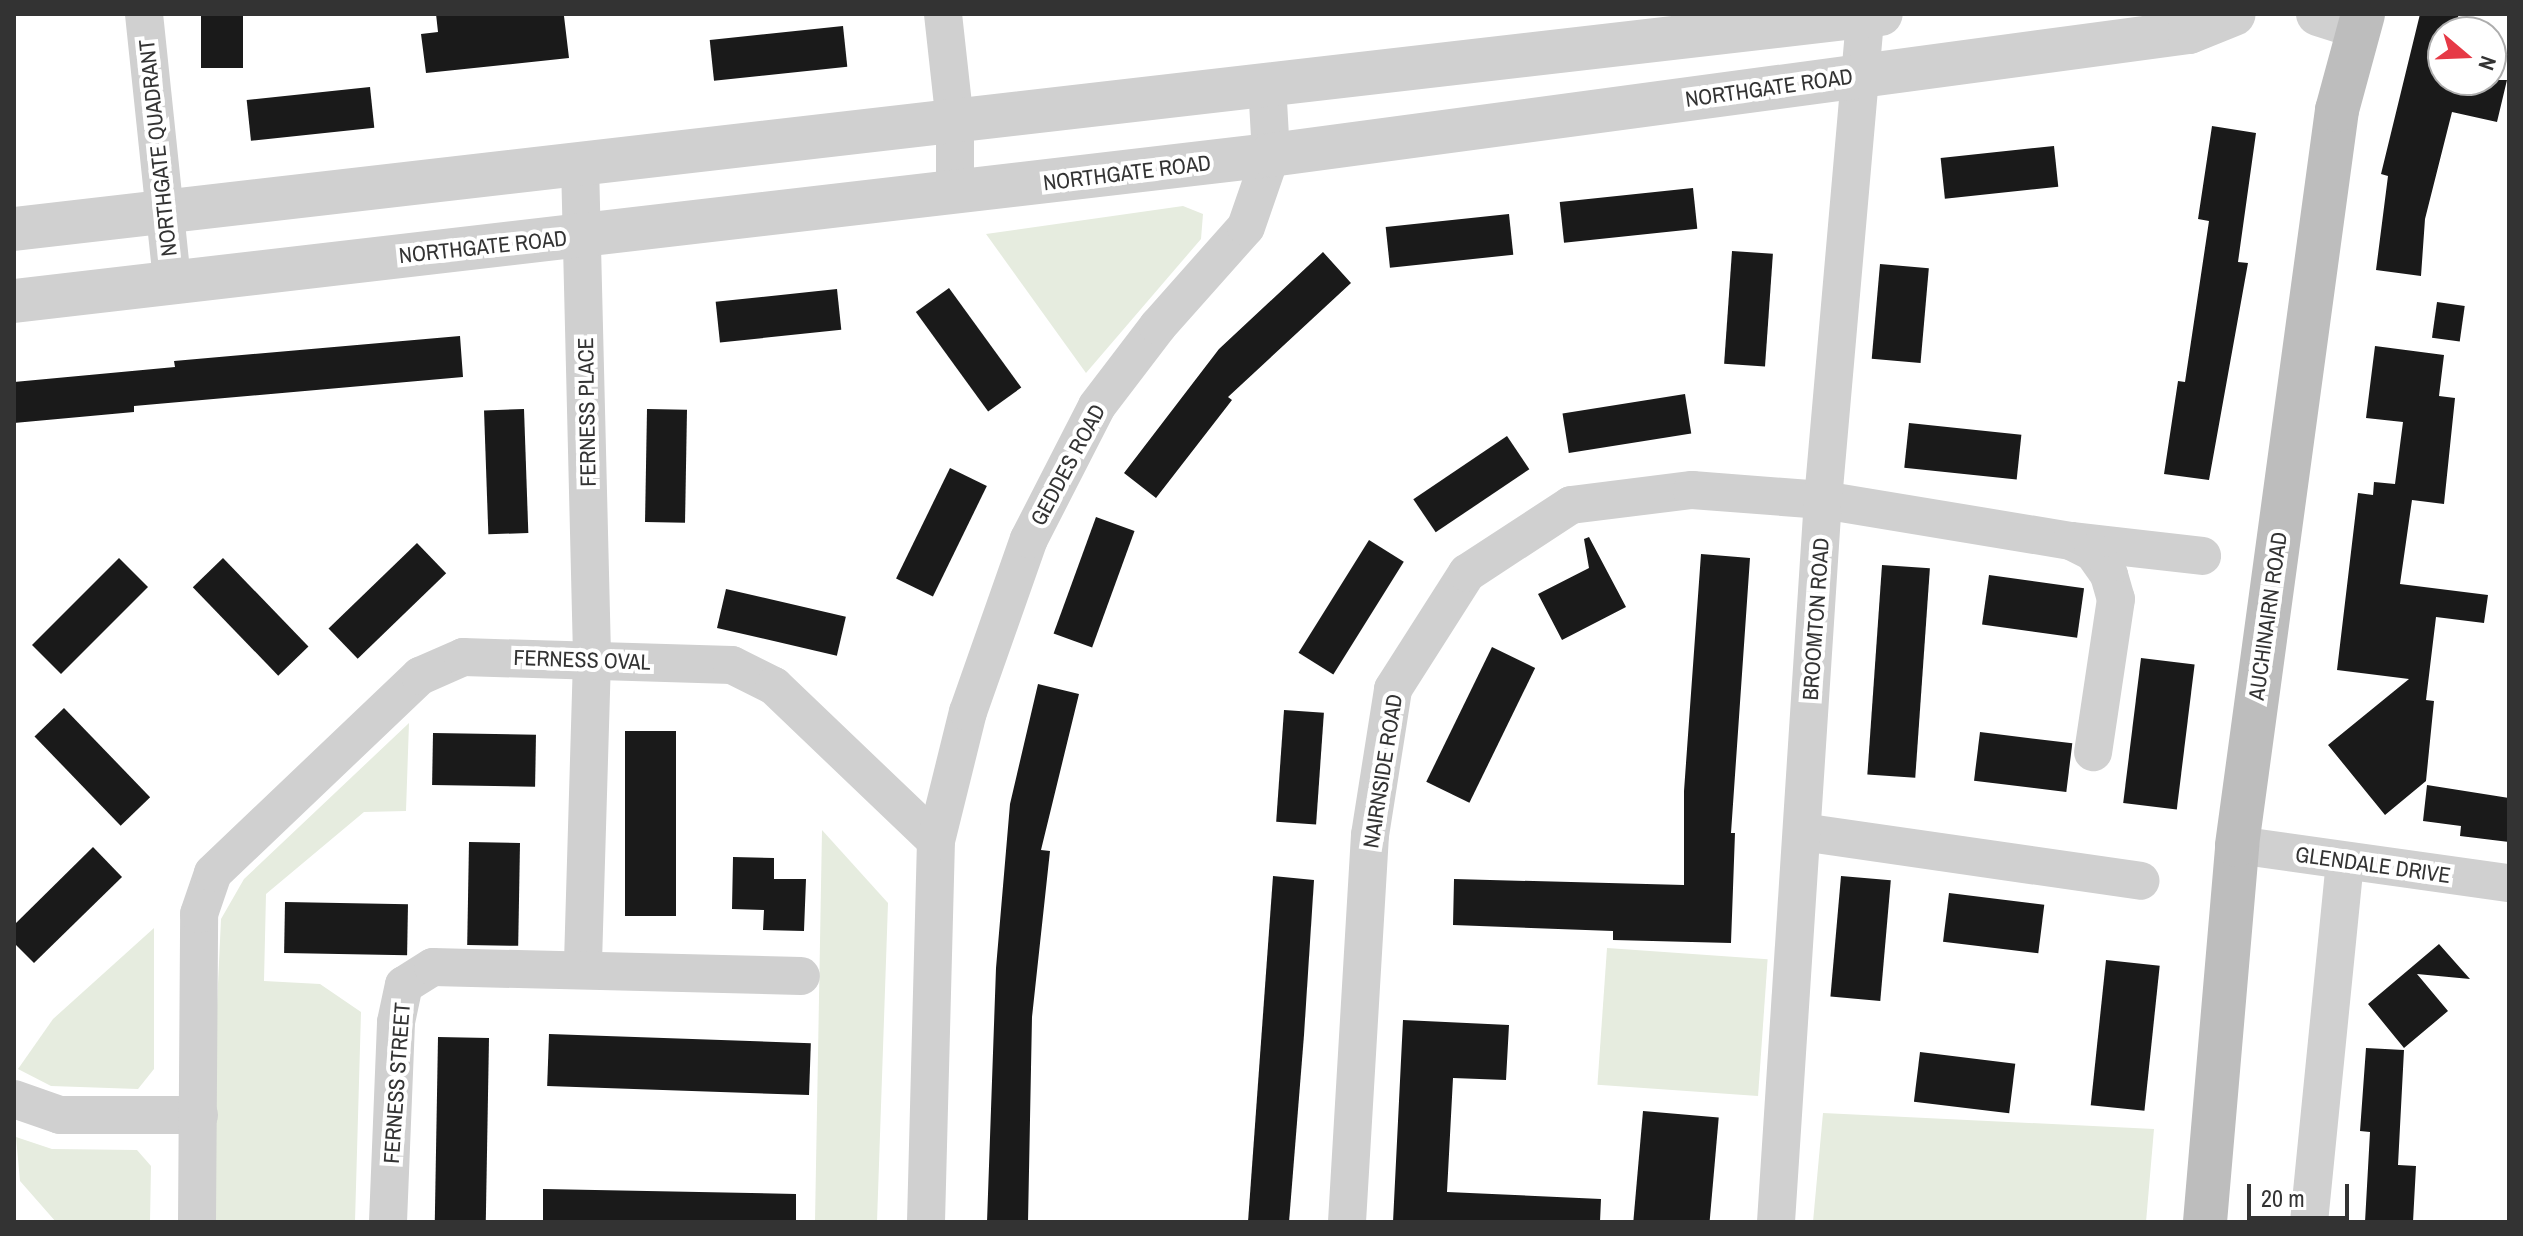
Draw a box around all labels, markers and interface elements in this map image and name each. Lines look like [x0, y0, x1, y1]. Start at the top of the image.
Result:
north arrow [2427, 16, 2507, 96]
street label: NORTHGATE QUADRANT [133, 38, 183, 258]
text: N [2471, 52, 2504, 74]
street label: NORTHGATE ROAD [1684, 63, 1854, 113]
street label: NORTHGATE ROAD [1042, 150, 1212, 196]
street label: NORTHGATE ROAD [398, 225, 568, 269]
street label: FERNESS PLACE [572, 337, 602, 487]
street label: GEDDES ROAD [1025, 400, 1111, 530]
street label: AUCHINAIRN ROAD [2243, 530, 2293, 702]
street label: BROOMTON ROAD [1797, 537, 1835, 701]
street label: FERNESS OVAL [513, 644, 651, 676]
street label: NAIRNSIDE ROAD [1358, 692, 1408, 850]
street label: GLENDALE DRIVE [2294, 841, 2452, 889]
street label: FERNESS STREET [378, 1002, 416, 1164]
scale bar [2251, 1168, 2353, 1218]
text: 20 m [2261, 1182, 2305, 1214]

